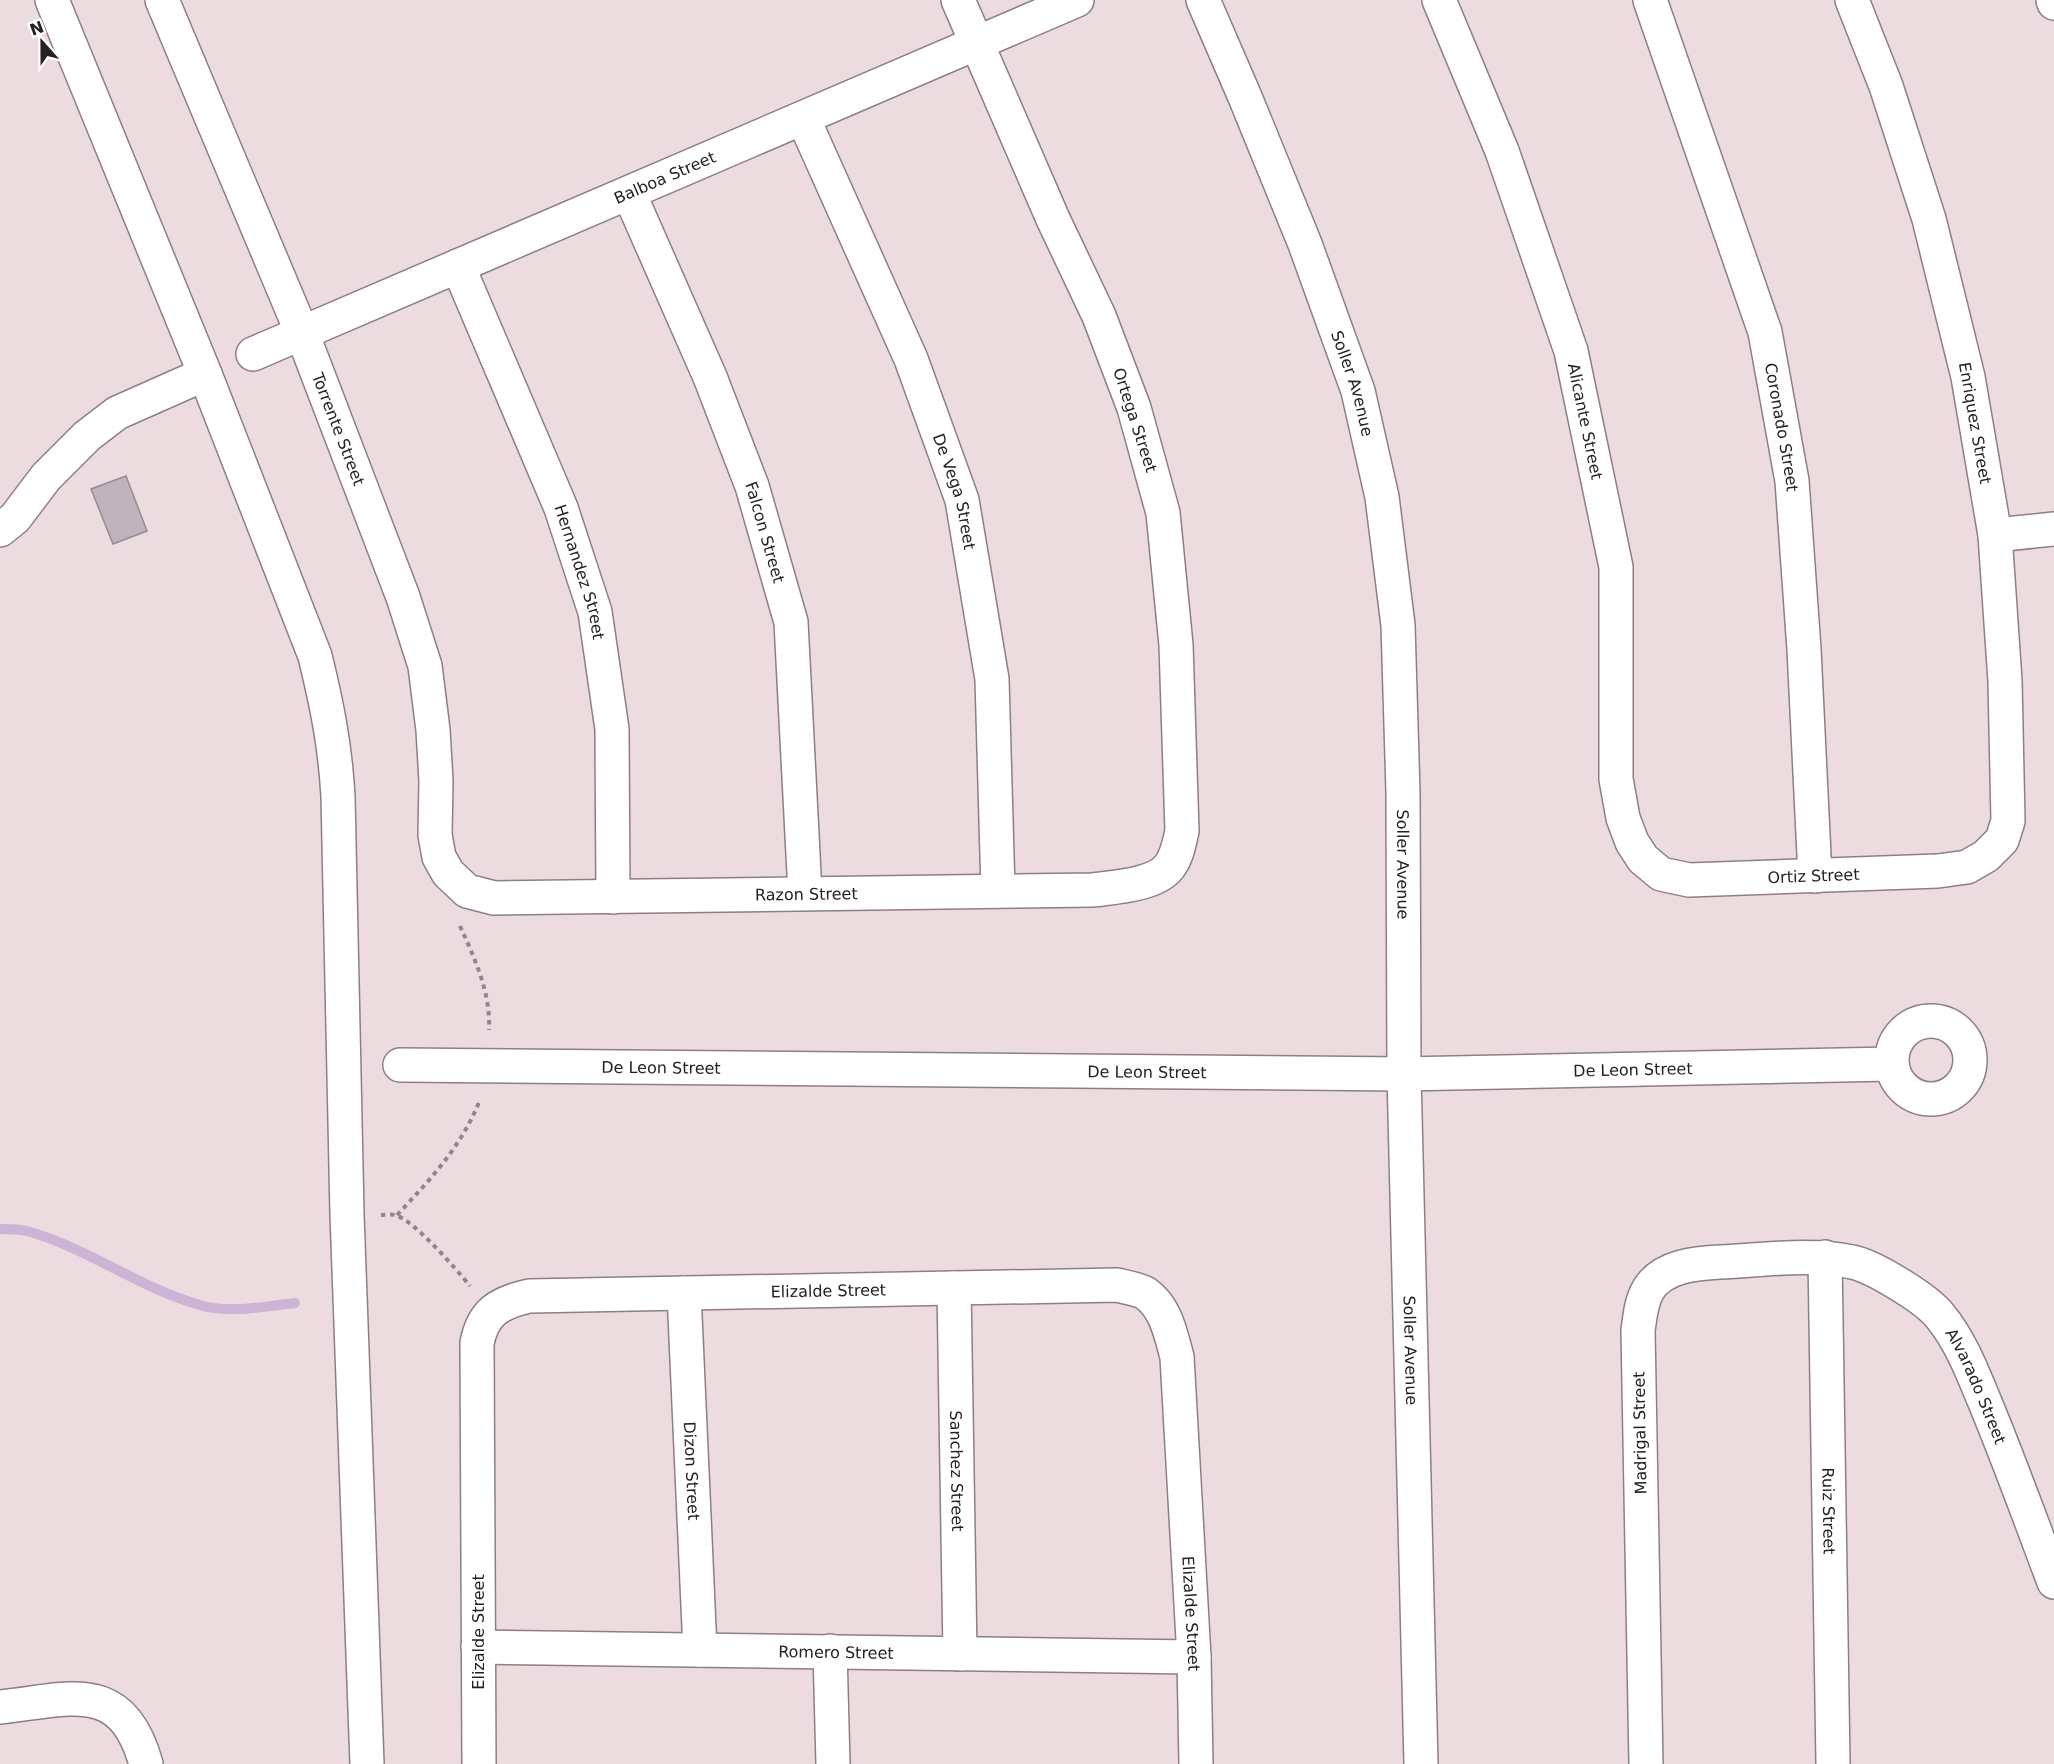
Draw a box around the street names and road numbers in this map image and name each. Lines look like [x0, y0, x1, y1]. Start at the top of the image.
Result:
street label: Balboa Street [611, 147, 718, 207]
street label: Soller Avenue [1327, 328, 1377, 438]
street label: Alicante Street [1564, 361, 1607, 481]
street label: Coronado Street [1761, 361, 1802, 492]
street label: Enriquez Street [1955, 361, 1995, 485]
street label: Ortega Street [1109, 365, 1161, 475]
street label: Torrente Street [308, 369, 369, 488]
street label: De Vega Street [929, 431, 980, 551]
street label: Falcon Street [742, 479, 789, 585]
street label: Hernandez Street [551, 502, 608, 641]
street label: Soller Avenue [1394, 810, 1413, 919]
street label: Ortiz Street [1767, 864, 1860, 887]
street label: Razon Street [755, 884, 858, 904]
street label: De Leon Street [601, 1057, 721, 1077]
street label: De Leon Street [1573, 1059, 1693, 1080]
street label: De Leon Street [1087, 1062, 1207, 1082]
street label: Elizalde Street [770, 1280, 886, 1301]
street label: Soller Avenue [1400, 1295, 1422, 1406]
street label: Alvarado Street [1942, 1325, 2010, 1447]
street label: Madrigal Street [1629, 1371, 1651, 1495]
street label: Sanchez Street [947, 1410, 967, 1532]
street label: Dizon Street [680, 1421, 704, 1521]
street label: Ruiz Street [1819, 1467, 1839, 1555]
street label: Elizalde Street [1179, 1555, 1204, 1671]
street label: Elizalde Street [469, 1574, 488, 1690]
street label: Romero Street [778, 1642, 894, 1662]

